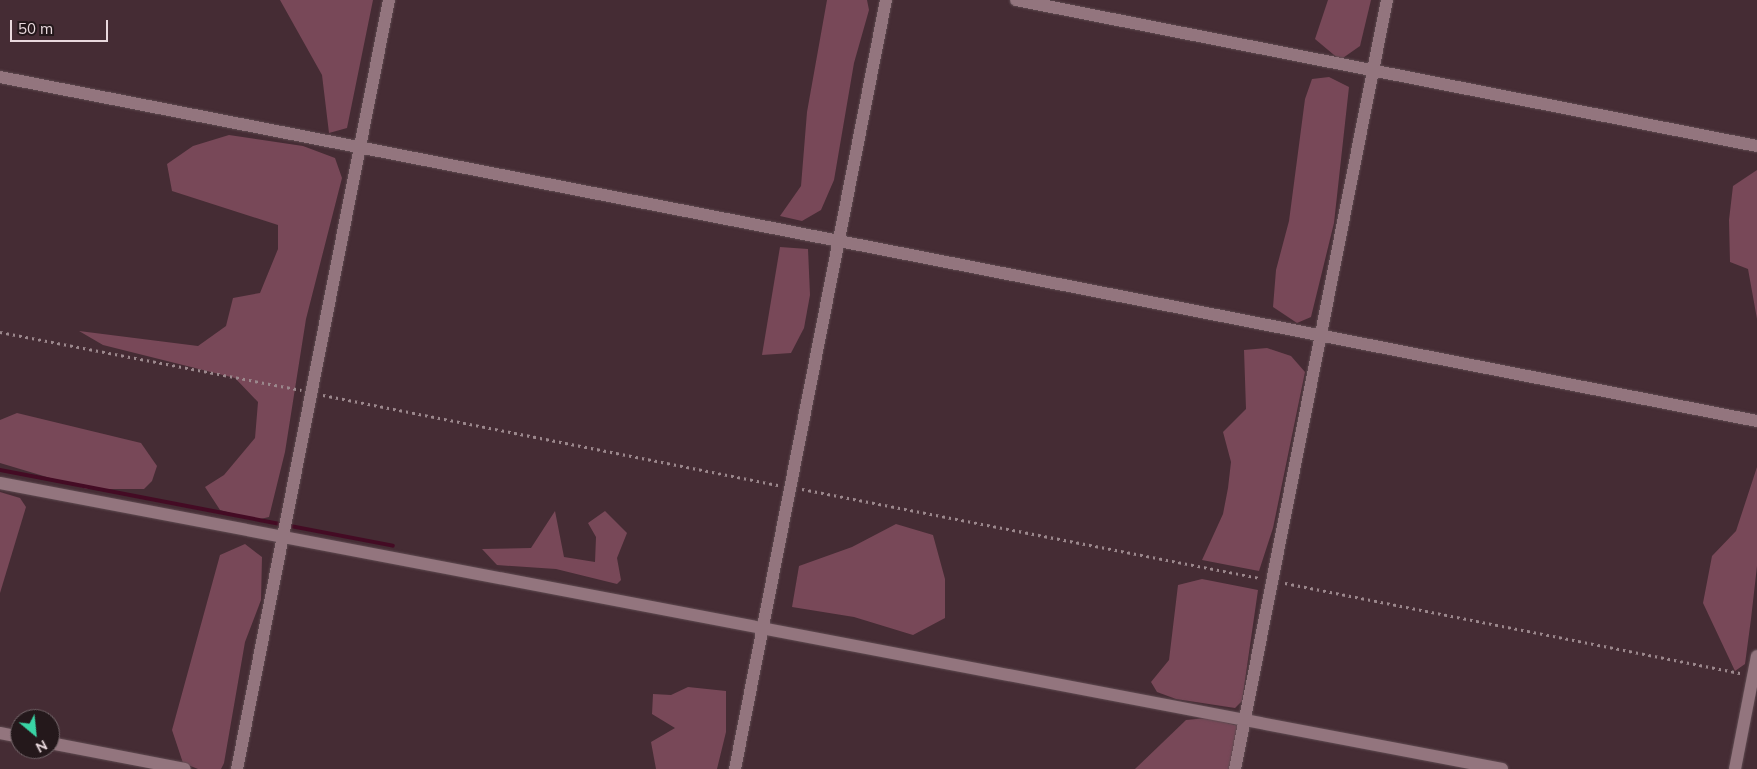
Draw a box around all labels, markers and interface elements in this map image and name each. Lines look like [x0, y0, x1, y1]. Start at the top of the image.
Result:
scale bar [12, 10, 110, 42]
text: 50 m [18, 19, 53, 38]
north arrow [10, 709, 60, 759]
text: N [33, 736, 50, 757]

